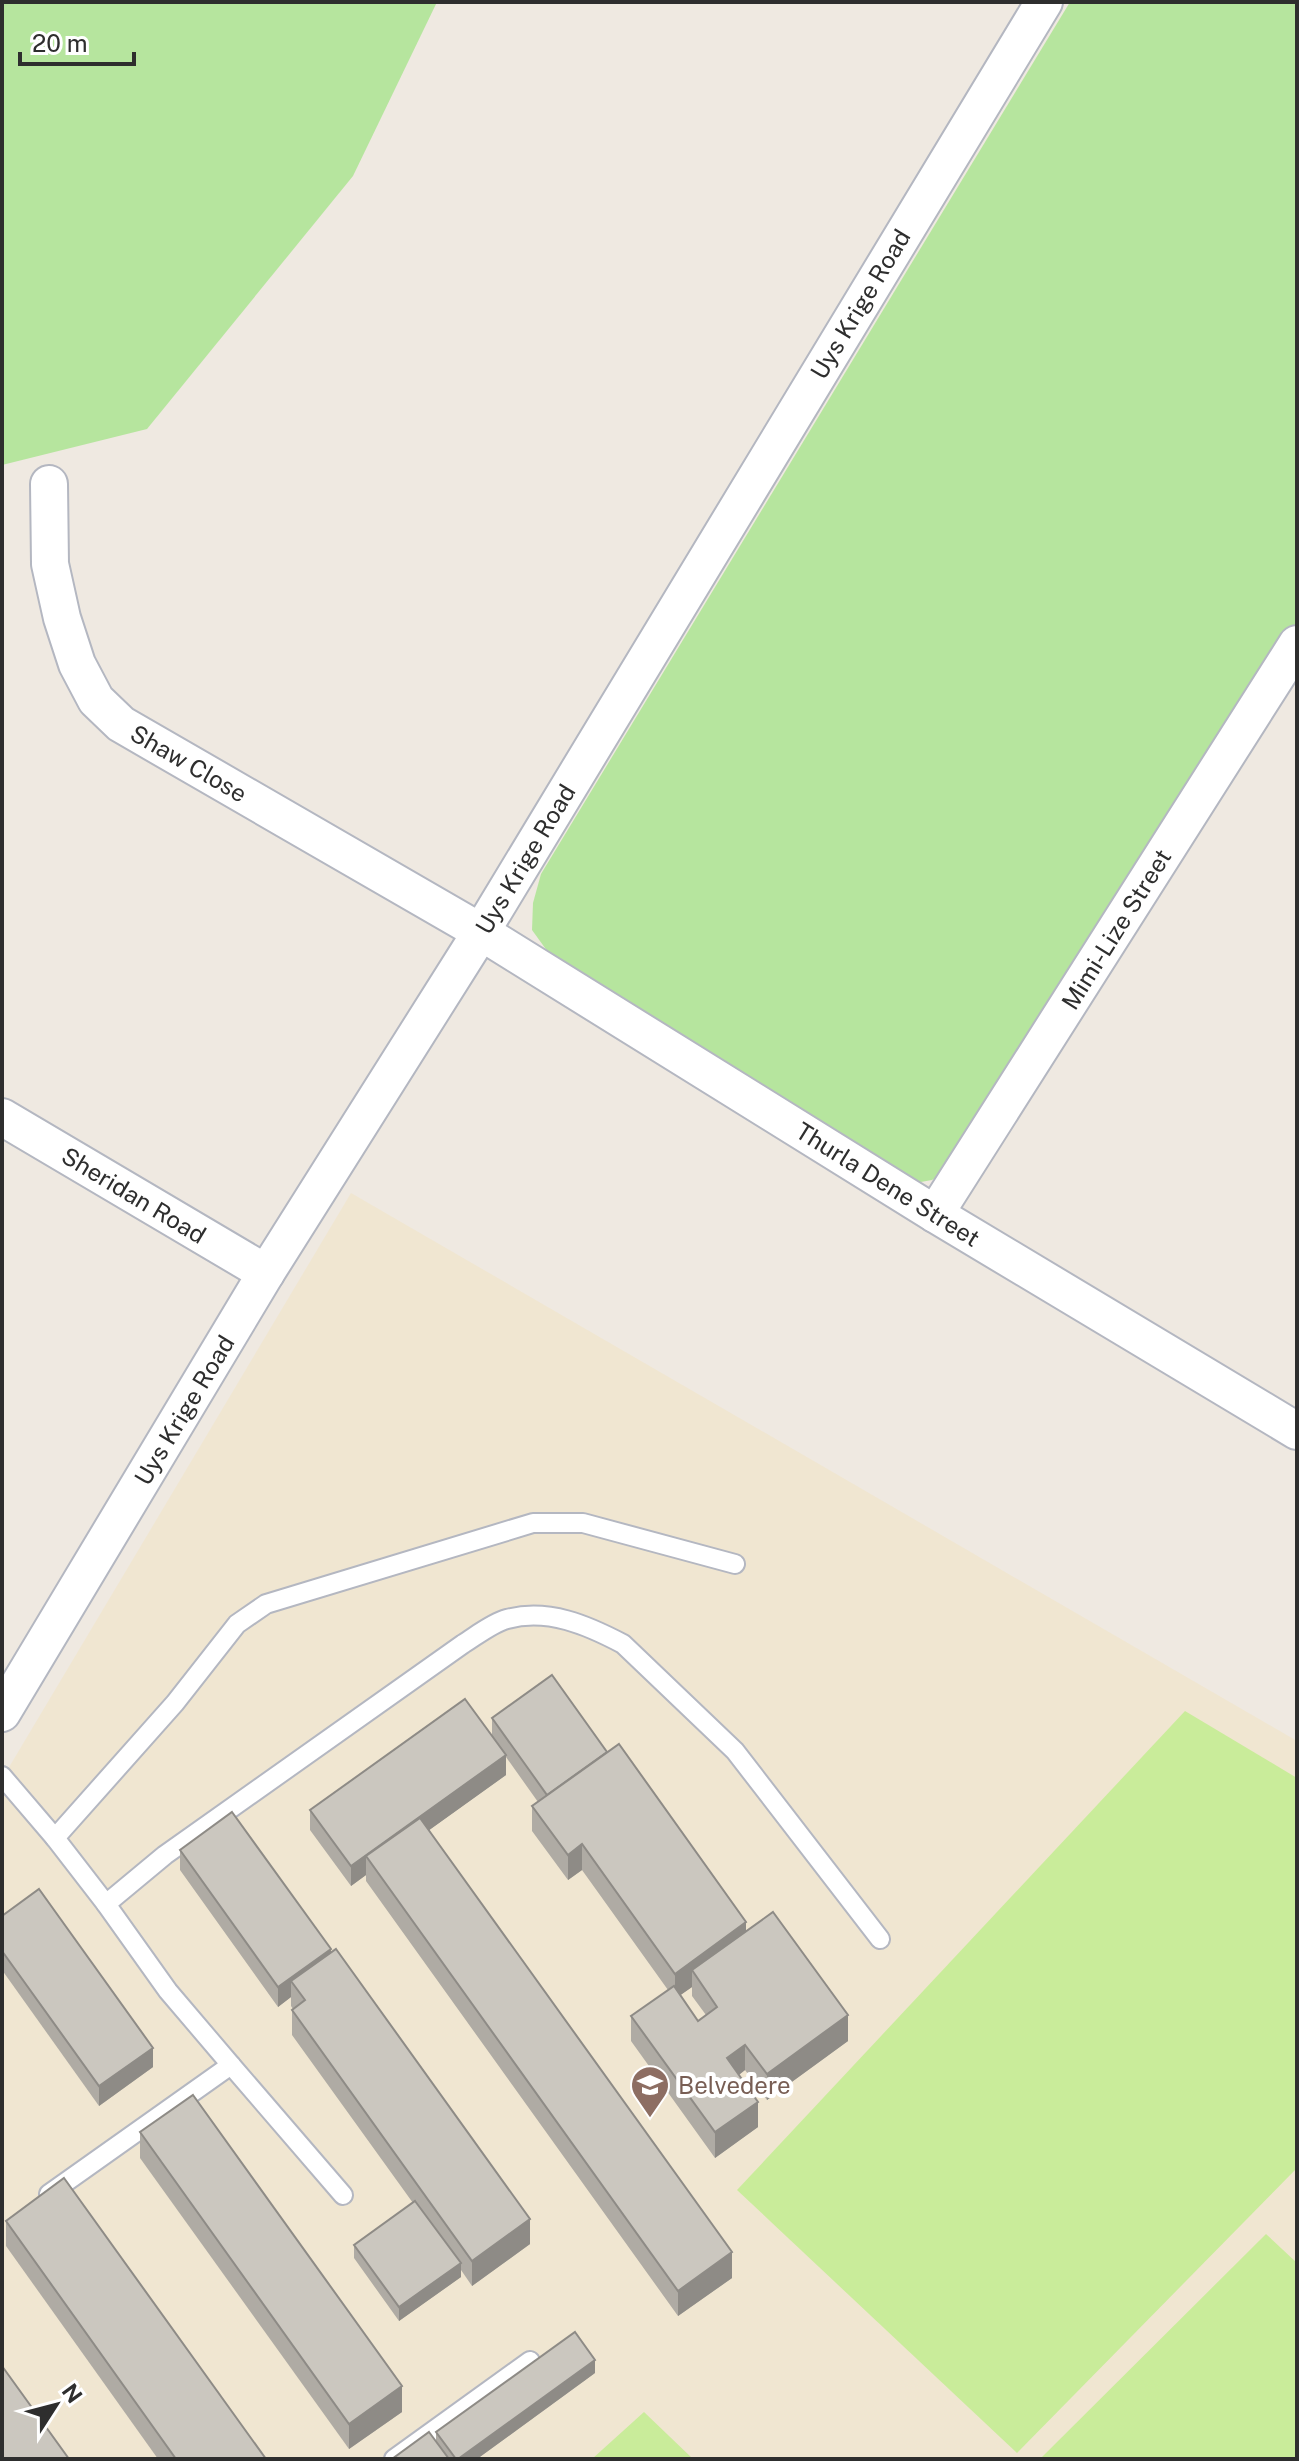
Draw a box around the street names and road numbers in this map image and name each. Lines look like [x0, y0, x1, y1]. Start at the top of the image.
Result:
street label: Uys Krige Road [804, 224, 916, 384]
street label: Shaw Close [126, 718, 252, 808]
street label: Uys Krige Road [469, 779, 581, 939]
street label: Mimi-Lize Street [1055, 844, 1177, 1014]
street label: Thurla Dene Street [791, 1116, 985, 1252]
street label: Sheridan Road [57, 1141, 211, 1249]
street label: Uys Krige Road [128, 1330, 240, 1490]

